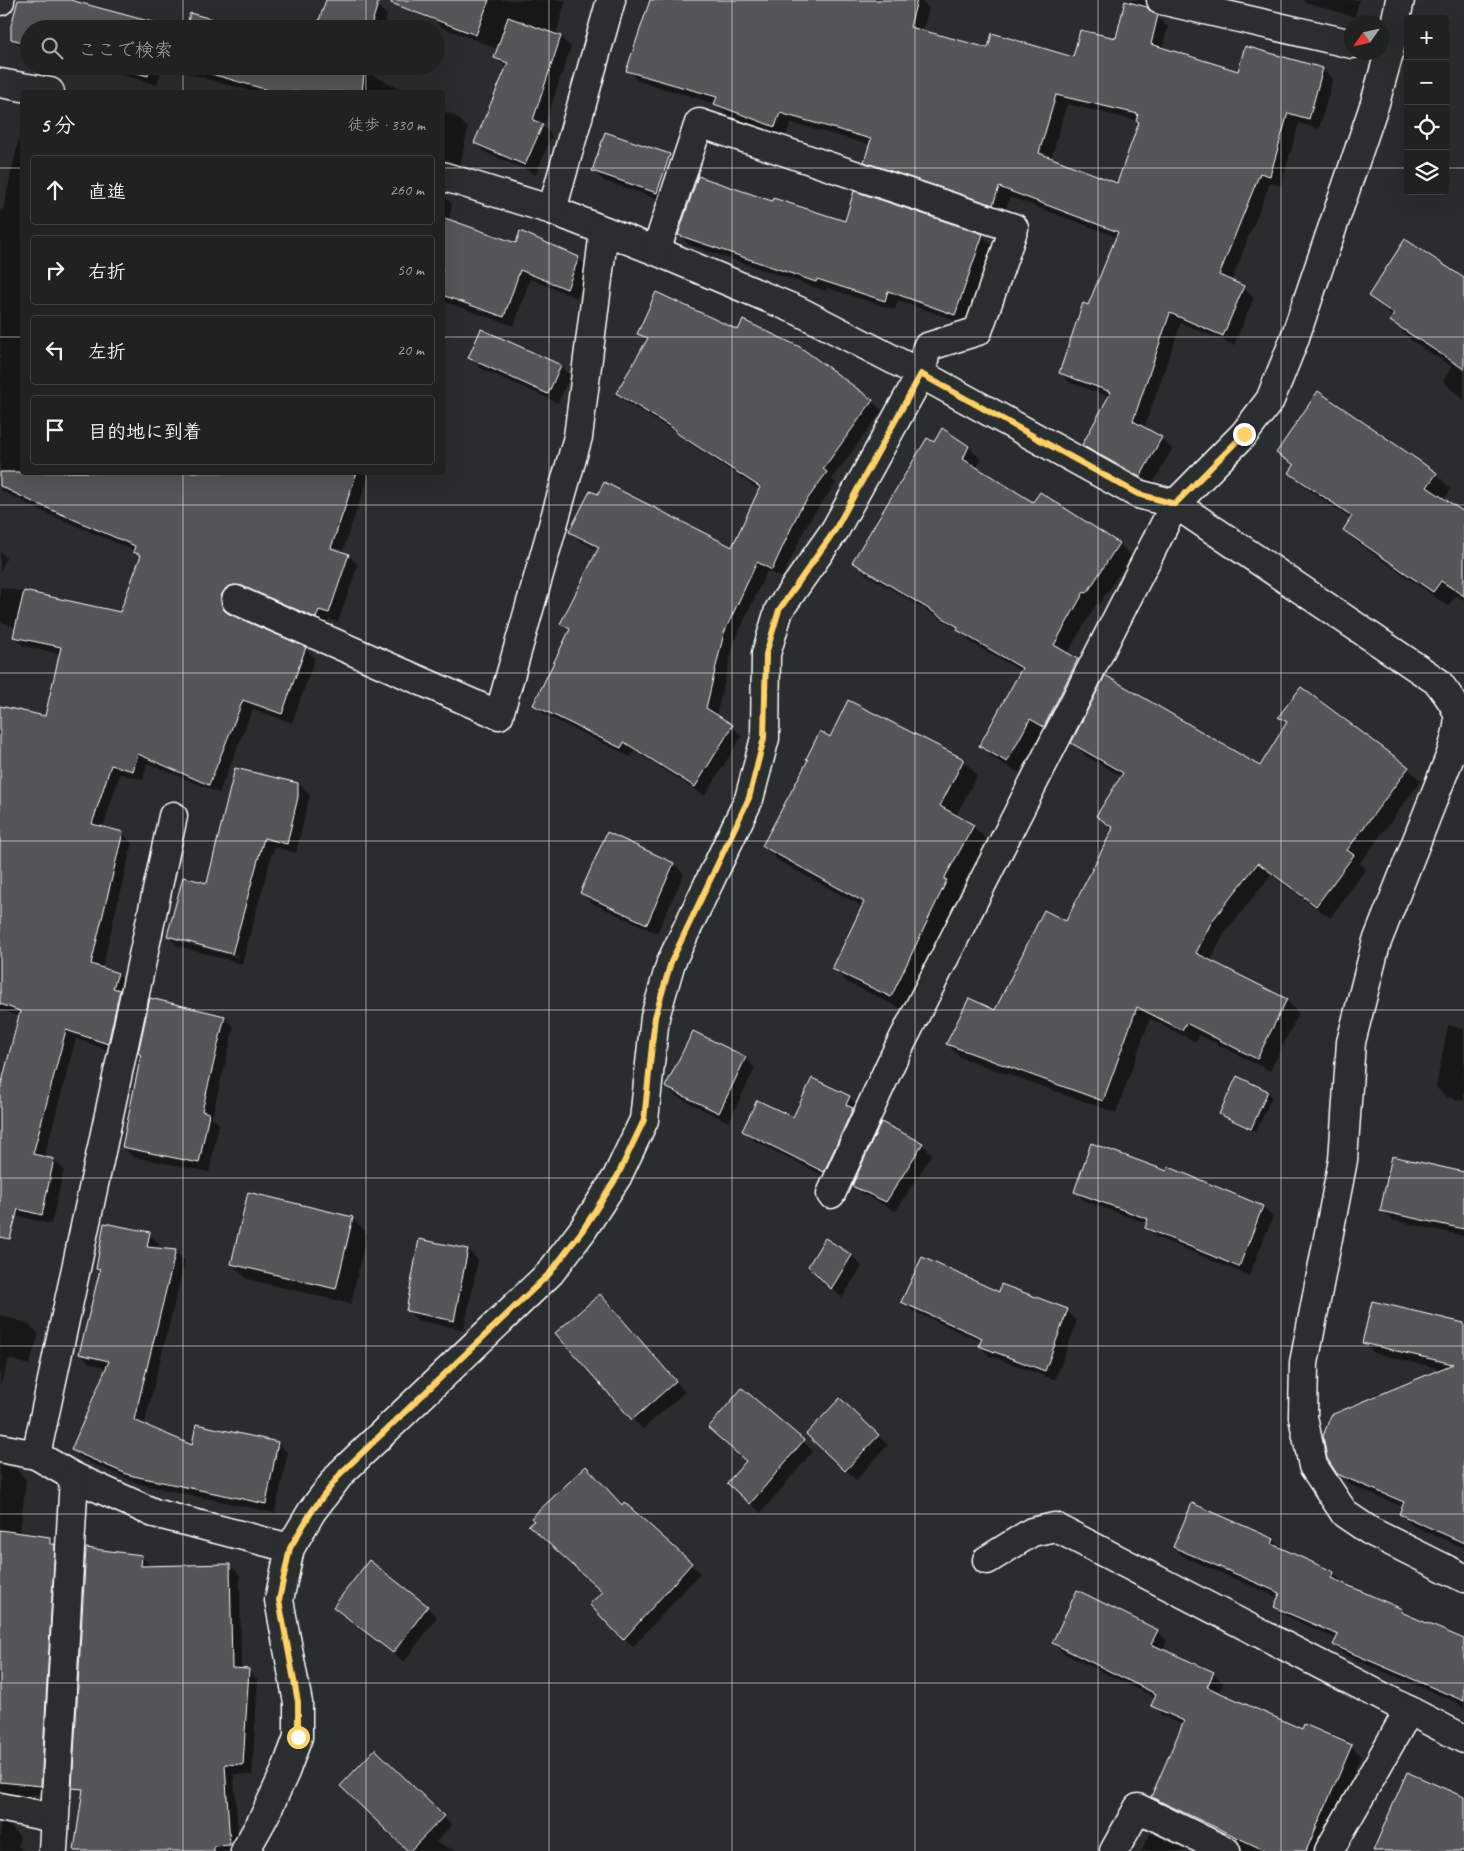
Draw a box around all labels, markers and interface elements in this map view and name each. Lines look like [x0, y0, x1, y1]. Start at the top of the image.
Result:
north arrow [1344, 15, 1389, 60]
map controls [1404, 15, 1449, 195]
button: + [1404, 15, 1449, 60]
search box [20, 20, 445, 75]
icon: search [38, 34, 66, 62]
text: ここで検索 [78, 38, 173, 62]
button: − [1404, 60, 1449, 105]
button: locate [1404, 105, 1449, 150]
text: 5 分 [40, 112, 75, 138]
text: 徒歩 · 330 m [348, 115, 425, 135]
button: layers [1404, 150, 1449, 195]
icon: ahead [41, 176, 69, 204]
text: 直進 [88, 180, 126, 204]
text: 260 m [390, 180, 424, 200]
icon: right [41, 256, 69, 284]
text: 右折 [88, 260, 126, 284]
text: 50 m [397, 260, 424, 280]
icon: left [41, 336, 69, 364]
text: 左折 [88, 340, 126, 364]
text: 20 m [397, 340, 424, 360]
icon: arrive [41, 416, 69, 444]
text: 目的地に到着 [88, 420, 202, 444]
route end [1233, 423, 1256, 446]
route start [287, 1726, 310, 1749]

